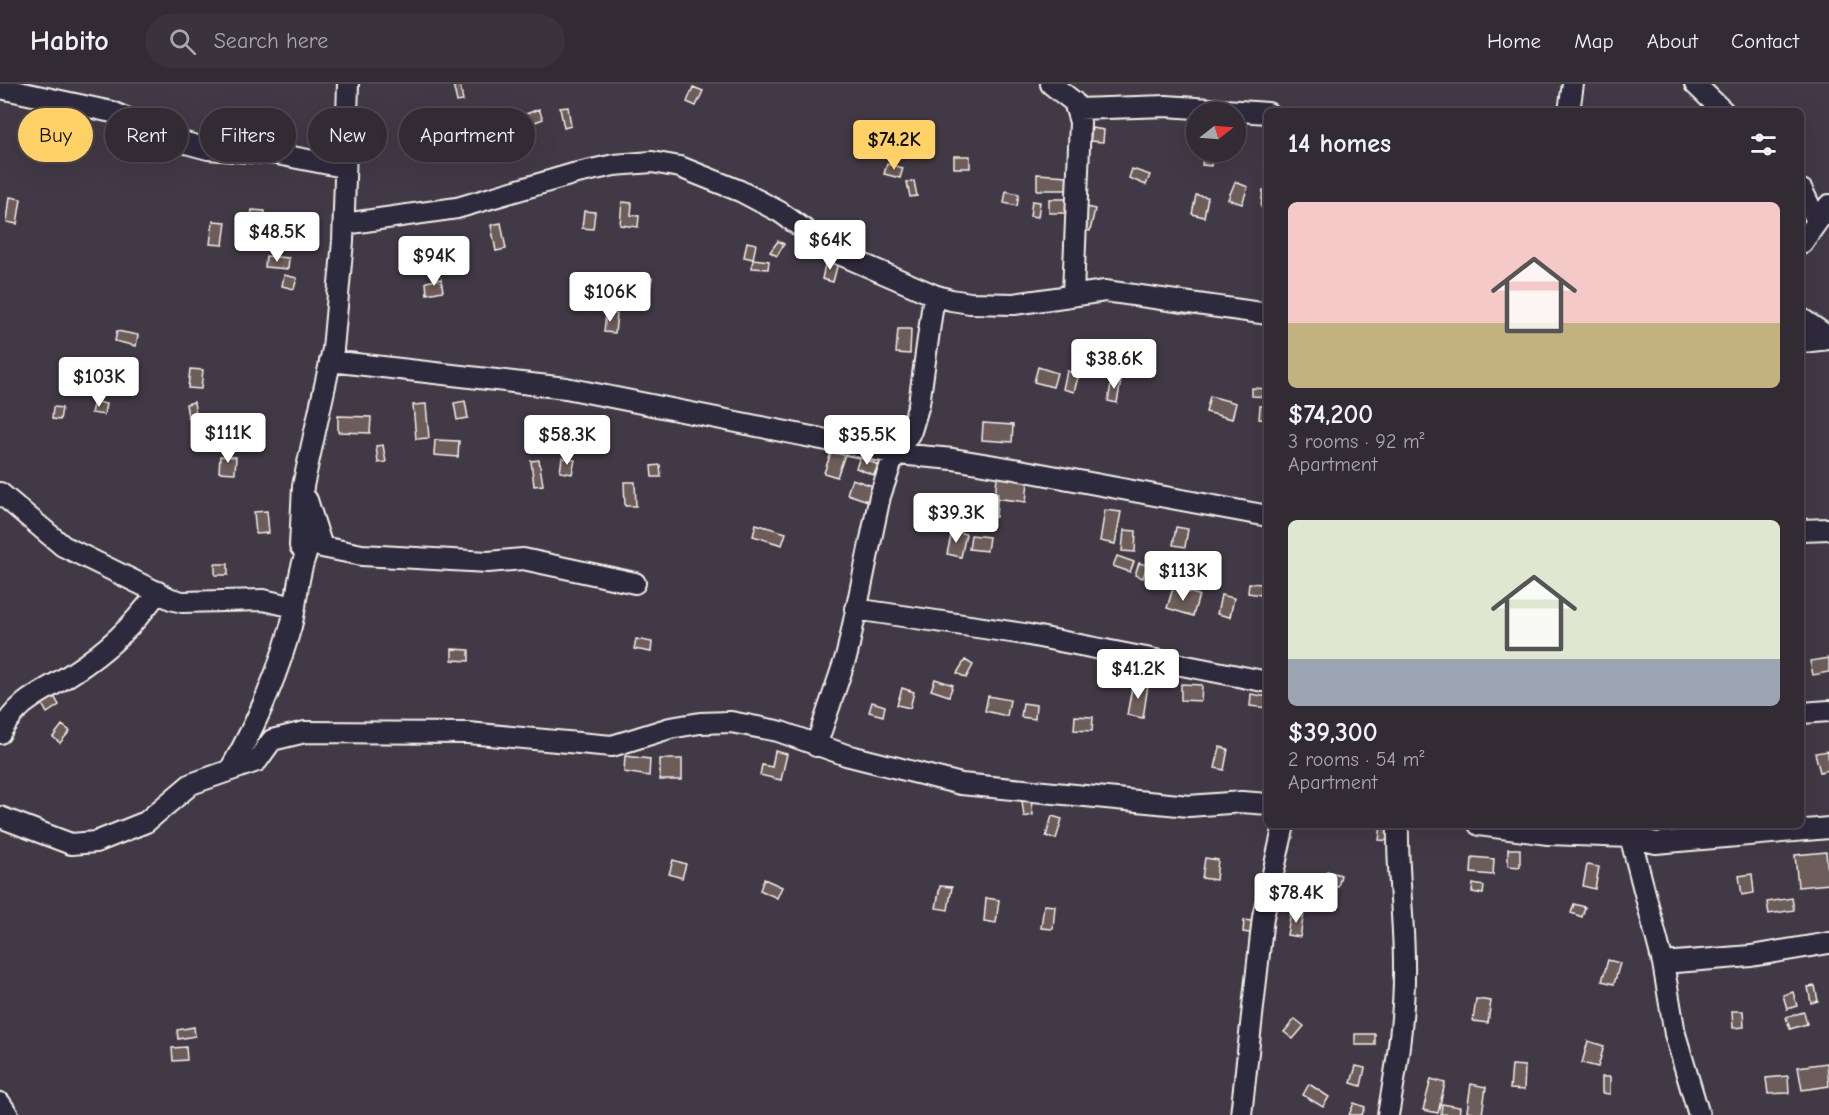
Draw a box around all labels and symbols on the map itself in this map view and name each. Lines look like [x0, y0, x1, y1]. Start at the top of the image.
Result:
north arrow [1186, 102, 1246, 162]
pin: $74.2K [845, 120, 943, 171]
pin: $48.5K [228, 212, 326, 263]
pin: $64K [794, 220, 866, 271]
pin: $94K [398, 236, 470, 287]
pin: $106K [568, 272, 652, 323]
pin: $38.6K [1065, 339, 1163, 390]
pin: $103K [57, 357, 141, 408]
pin: $111K [186, 413, 270, 464]
pin: $58.3K [518, 415, 616, 466]
pin: $35.5K [818, 415, 916, 466]
pin: $39.3K [907, 493, 1005, 544]
pin: $113K [1141, 551, 1225, 602]
pin: $41.2K [1089, 649, 1187, 700]
pin: $78.4K [1247, 873, 1345, 924]

